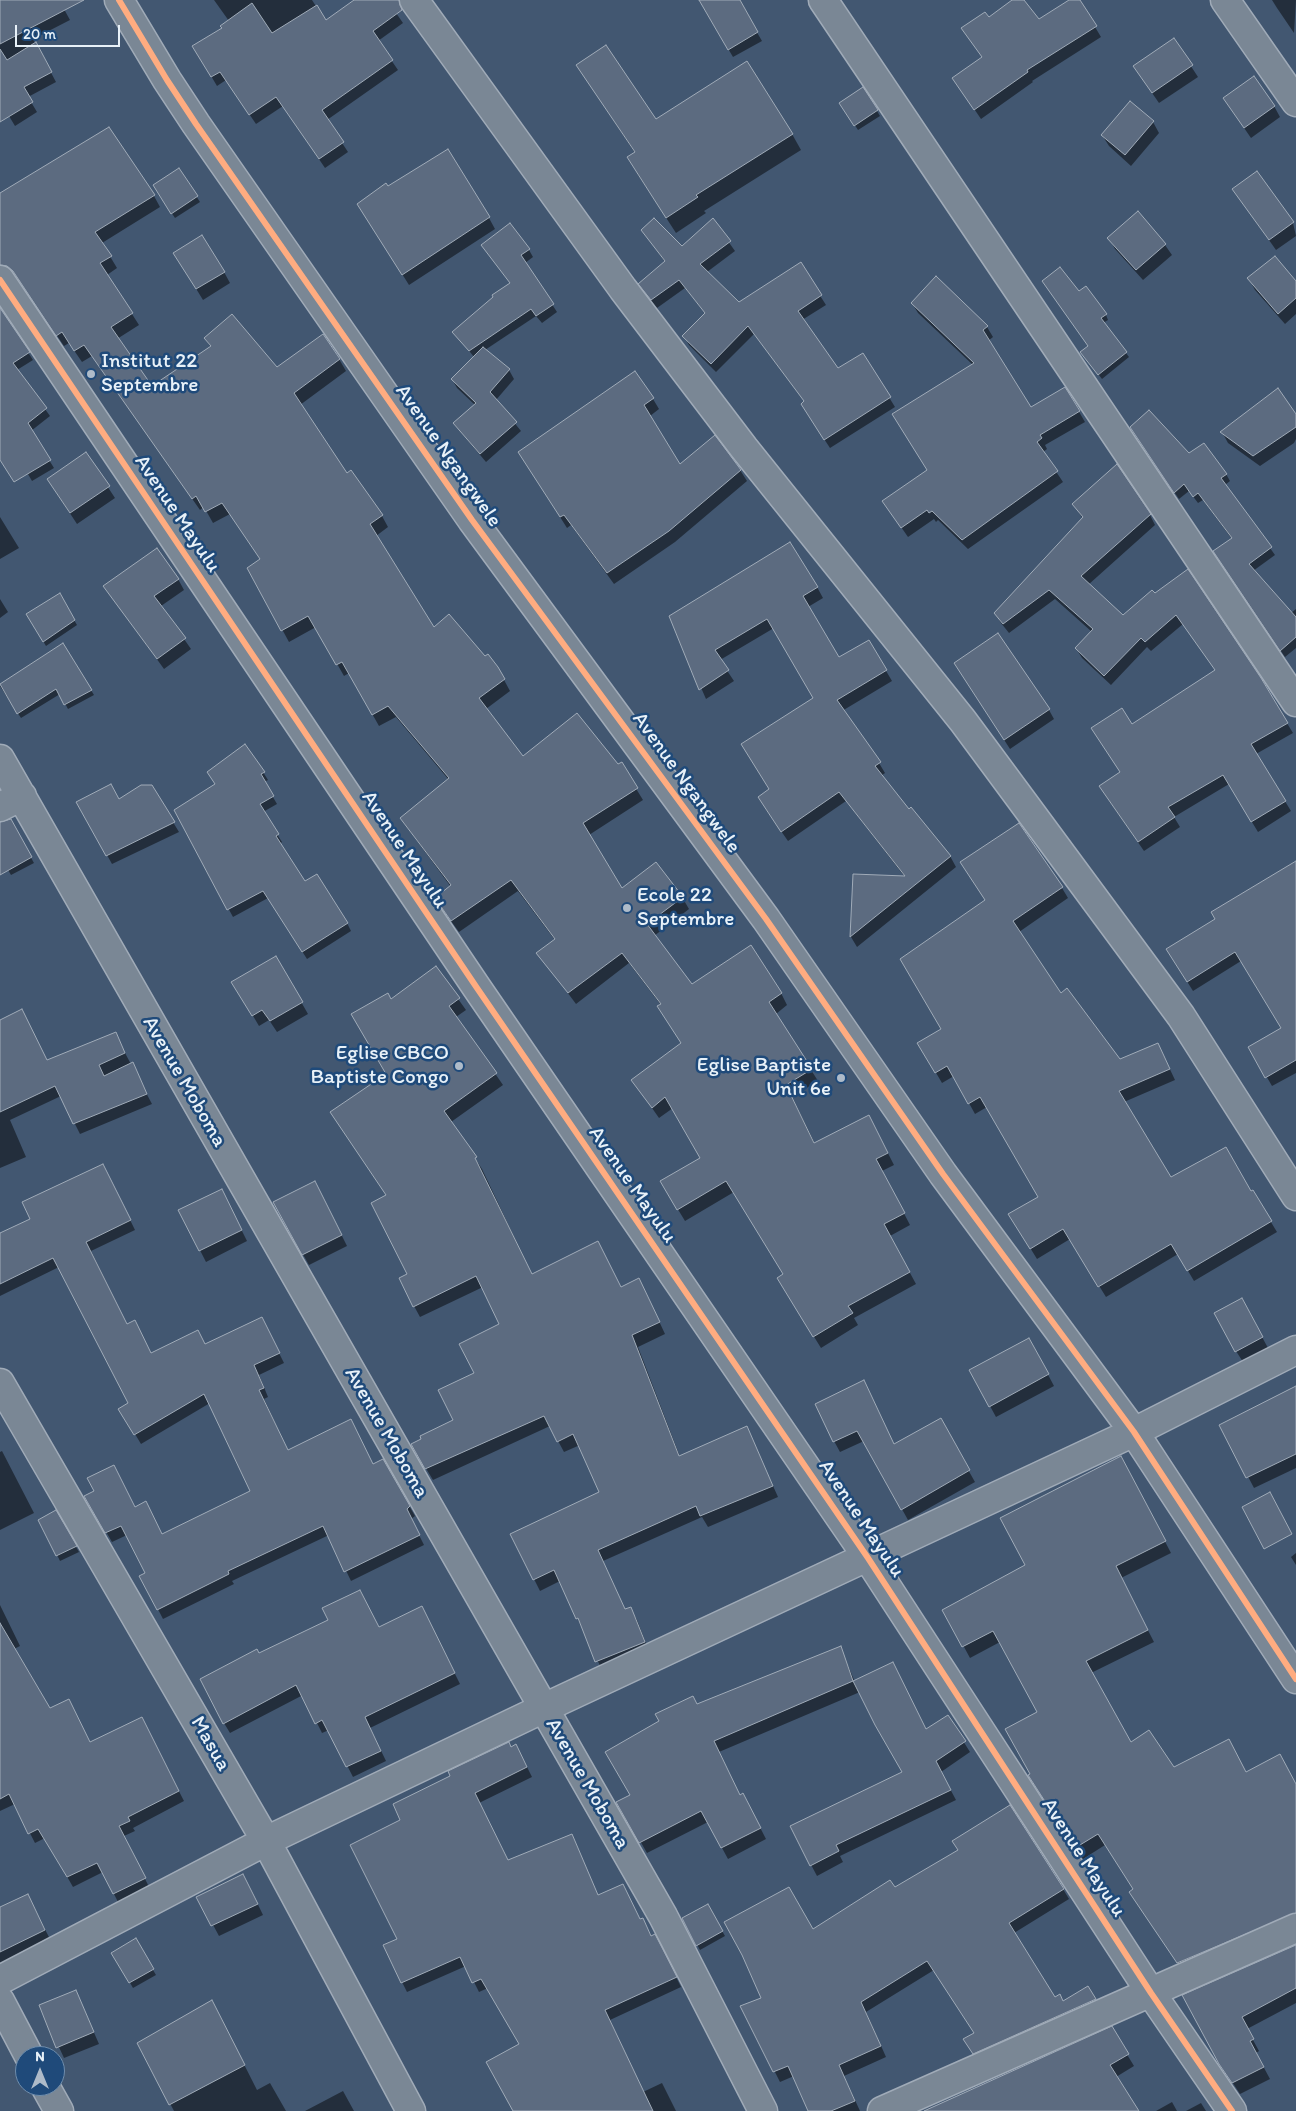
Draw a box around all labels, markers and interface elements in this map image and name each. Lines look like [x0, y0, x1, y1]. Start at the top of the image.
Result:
scale bar [18, 15, 122, 47]
text: 20 m [23, 25, 56, 43]
place label: Institut 22 Septembre [101, 349, 198, 399]
marker: Institut 22 Septembre [85, 368, 97, 380]
street label: Avenue Ngangwele [389, 380, 507, 532]
street label: Avenue Mayulu [128, 450, 226, 578]
street label: Avenue Ngangwele [626, 707, 746, 859]
street label: Avenue Mayulu [355, 786, 453, 914]
place label: Ecole 22 Septembre [637, 883, 734, 933]
marker: Ecole 22 Septembre [621, 902, 633, 914]
street label: Avenue Moboma [136, 1012, 232, 1152]
place label: Eglise CBCO Baptiste Congo [311, 1041, 449, 1091]
place label: Eglise Baptiste Unit 6e [697, 1053, 831, 1103]
marker: Eglise CBCO Baptiste Congo [453, 1060, 465, 1072]
marker: Eglise Baptiste Unit 6e [835, 1072, 847, 1084]
street label: Avenue Mayulu [583, 1122, 681, 1248]
street label: Avenue Moboma [338, 1363, 434, 1503]
street label: Avenue Mayulu [812, 1455, 910, 1583]
street label: Masua [184, 1712, 236, 1776]
street label: Avenue Moboma [539, 1714, 635, 1854]
street label: Avenue Mayulu [1035, 1794, 1131, 1922]
north arrow [15, 2046, 65, 2096]
text: N [35, 2048, 45, 2065]

